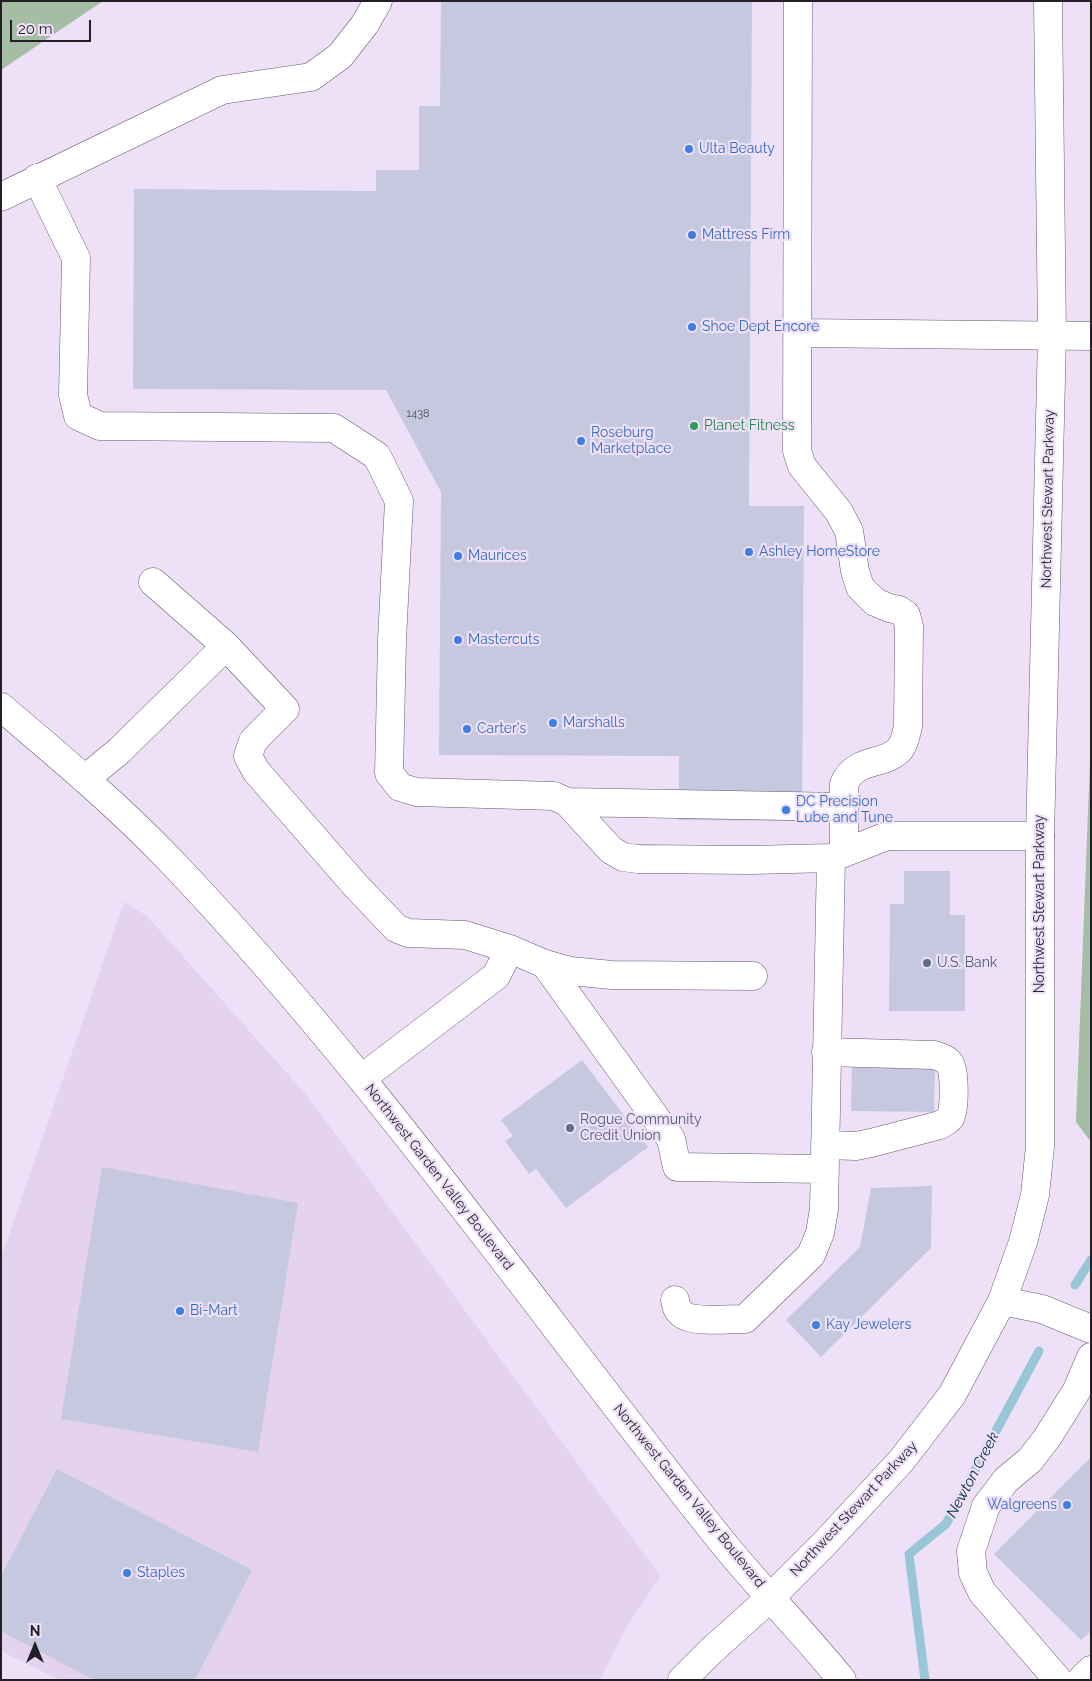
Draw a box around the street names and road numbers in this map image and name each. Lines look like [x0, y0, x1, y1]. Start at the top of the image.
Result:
street label: Northwest Stewart Parkway [1038, 409, 1058, 589]
street label: Northwest Stewart Parkway [1032, 815, 1048, 993]
street label: Northwest Garden Valley Boulevard [361, 1081, 517, 1273]
street label: Northwest Garden Valley Boulevard [610, 1401, 768, 1591]
street label: Northwest Stewart Parkway [787, 1438, 921, 1580]

